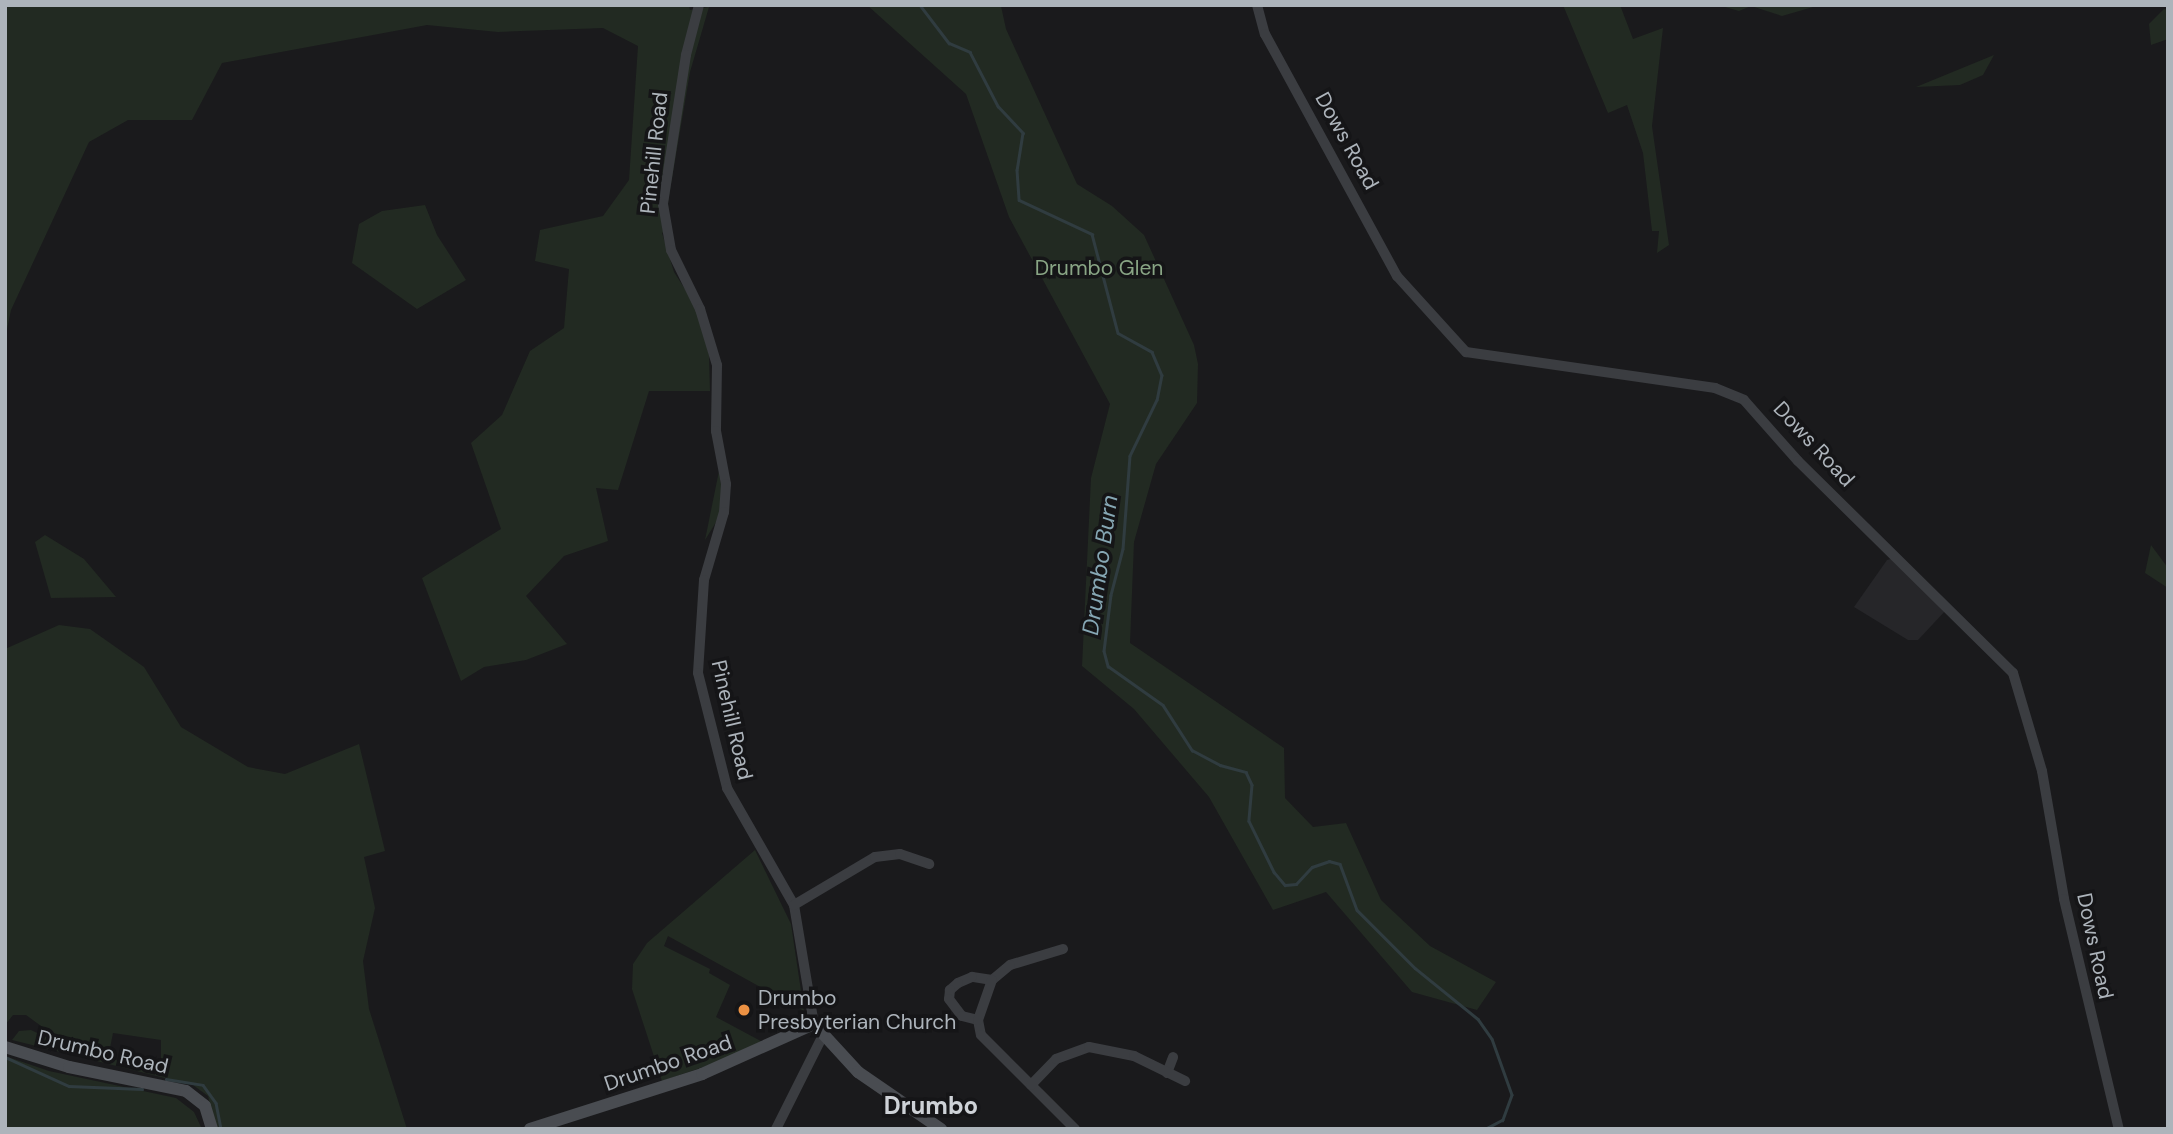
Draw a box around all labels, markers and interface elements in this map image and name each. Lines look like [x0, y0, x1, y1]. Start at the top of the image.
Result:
street label: Dows Road [1310, 88, 1384, 194]
street label: Pinehill Road [635, 91, 673, 215]
park label: Drumbo Glen [1035, 255, 1163, 281]
street label: Dows Road [1768, 396, 1860, 492]
water label: Drumbo Burn [1077, 493, 1123, 637]
street label: Pinehill Road [706, 658, 758, 782]
street label: Dows Road [2071, 891, 2119, 1001]
place label: Drumbo Presbyterian Church [758, 985, 956, 1035]
marker: Drumbo Presbyterian Church [736, 1002, 752, 1018]
street label: Drumbo Road [35, 1025, 171, 1079]
street label: Drumbo Road [601, 1029, 735, 1097]
district label: Drumbo [884, 1092, 978, 1120]

